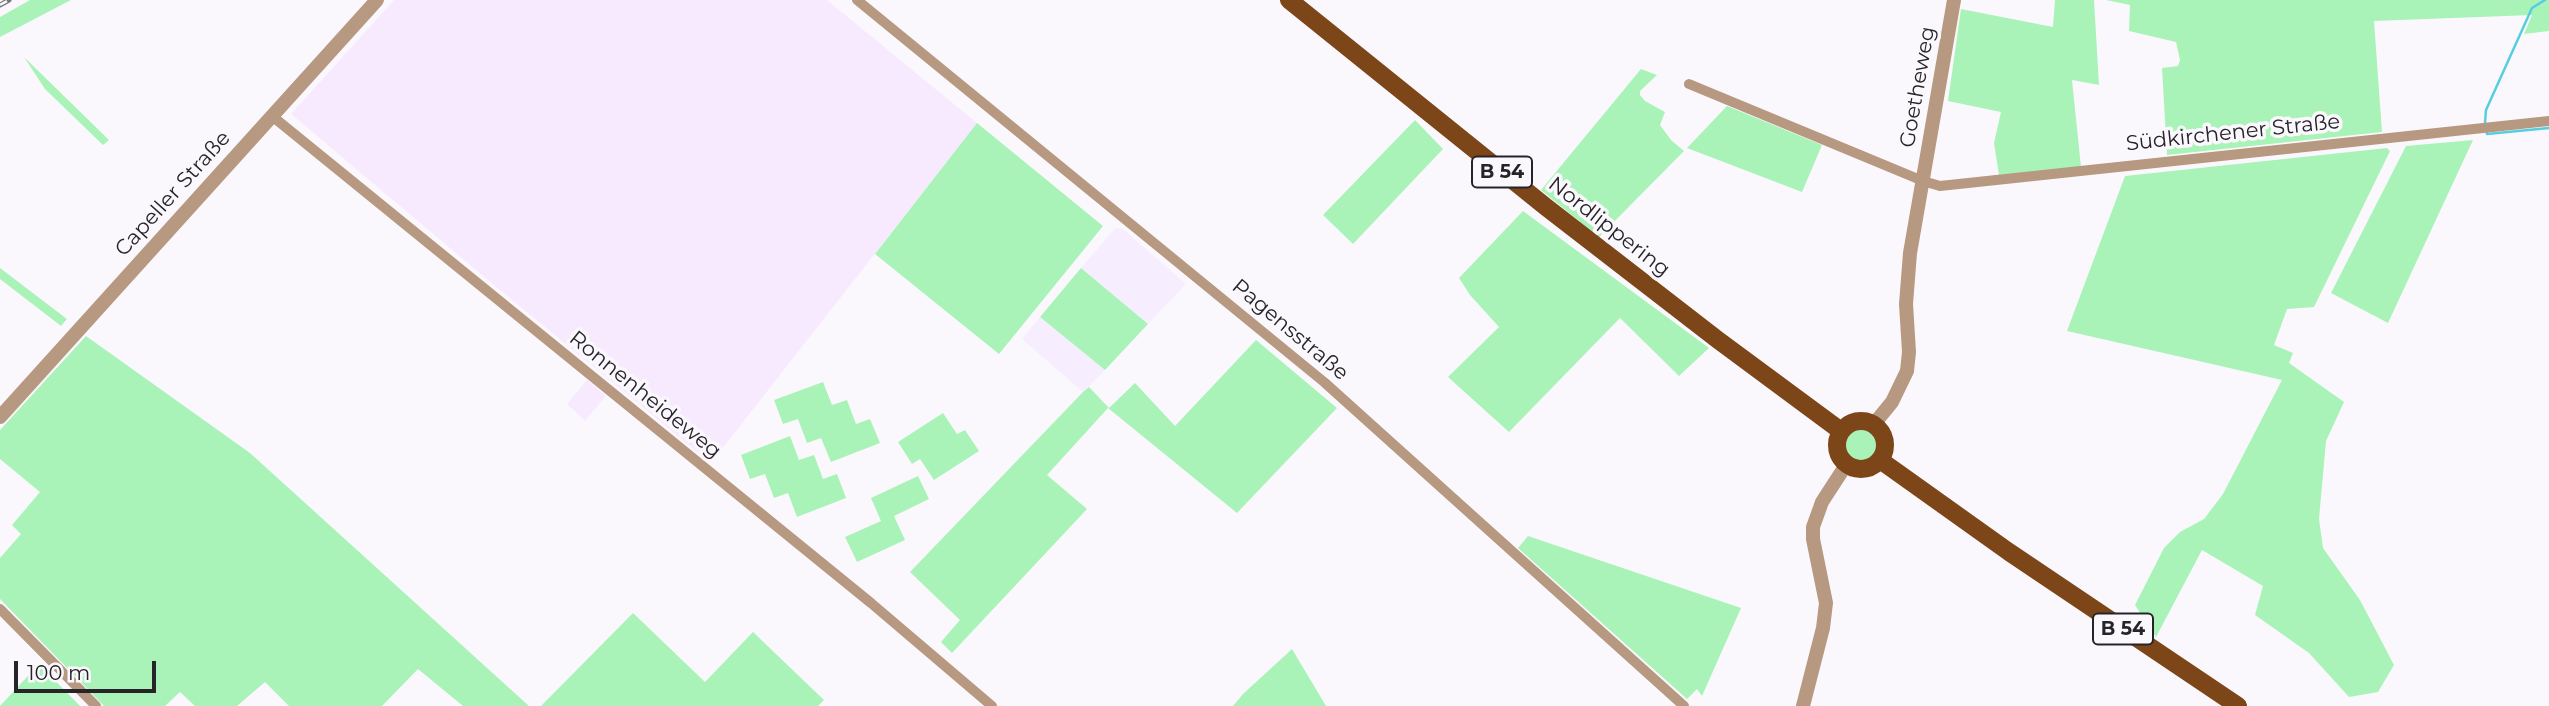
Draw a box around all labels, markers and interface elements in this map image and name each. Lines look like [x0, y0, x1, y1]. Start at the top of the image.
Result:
street label: Goetheweg [1895, 24, 1941, 150]
street label: Südkirchener Straße [2125, 109, 2341, 157]
street label: Capeller Straße [110, 126, 236, 262]
road number: B 54 [1472, 156, 1532, 188]
street label: Nordlippering [1543, 172, 1675, 282]
street label: Pagensstraße [1227, 274, 1353, 386]
street label: Ronnenheideweg [564, 326, 726, 464]
road number: B 54 [2093, 614, 2153, 644]
scale bar [18, 646, 159, 690]
text: 100 m [27, 660, 90, 685]

